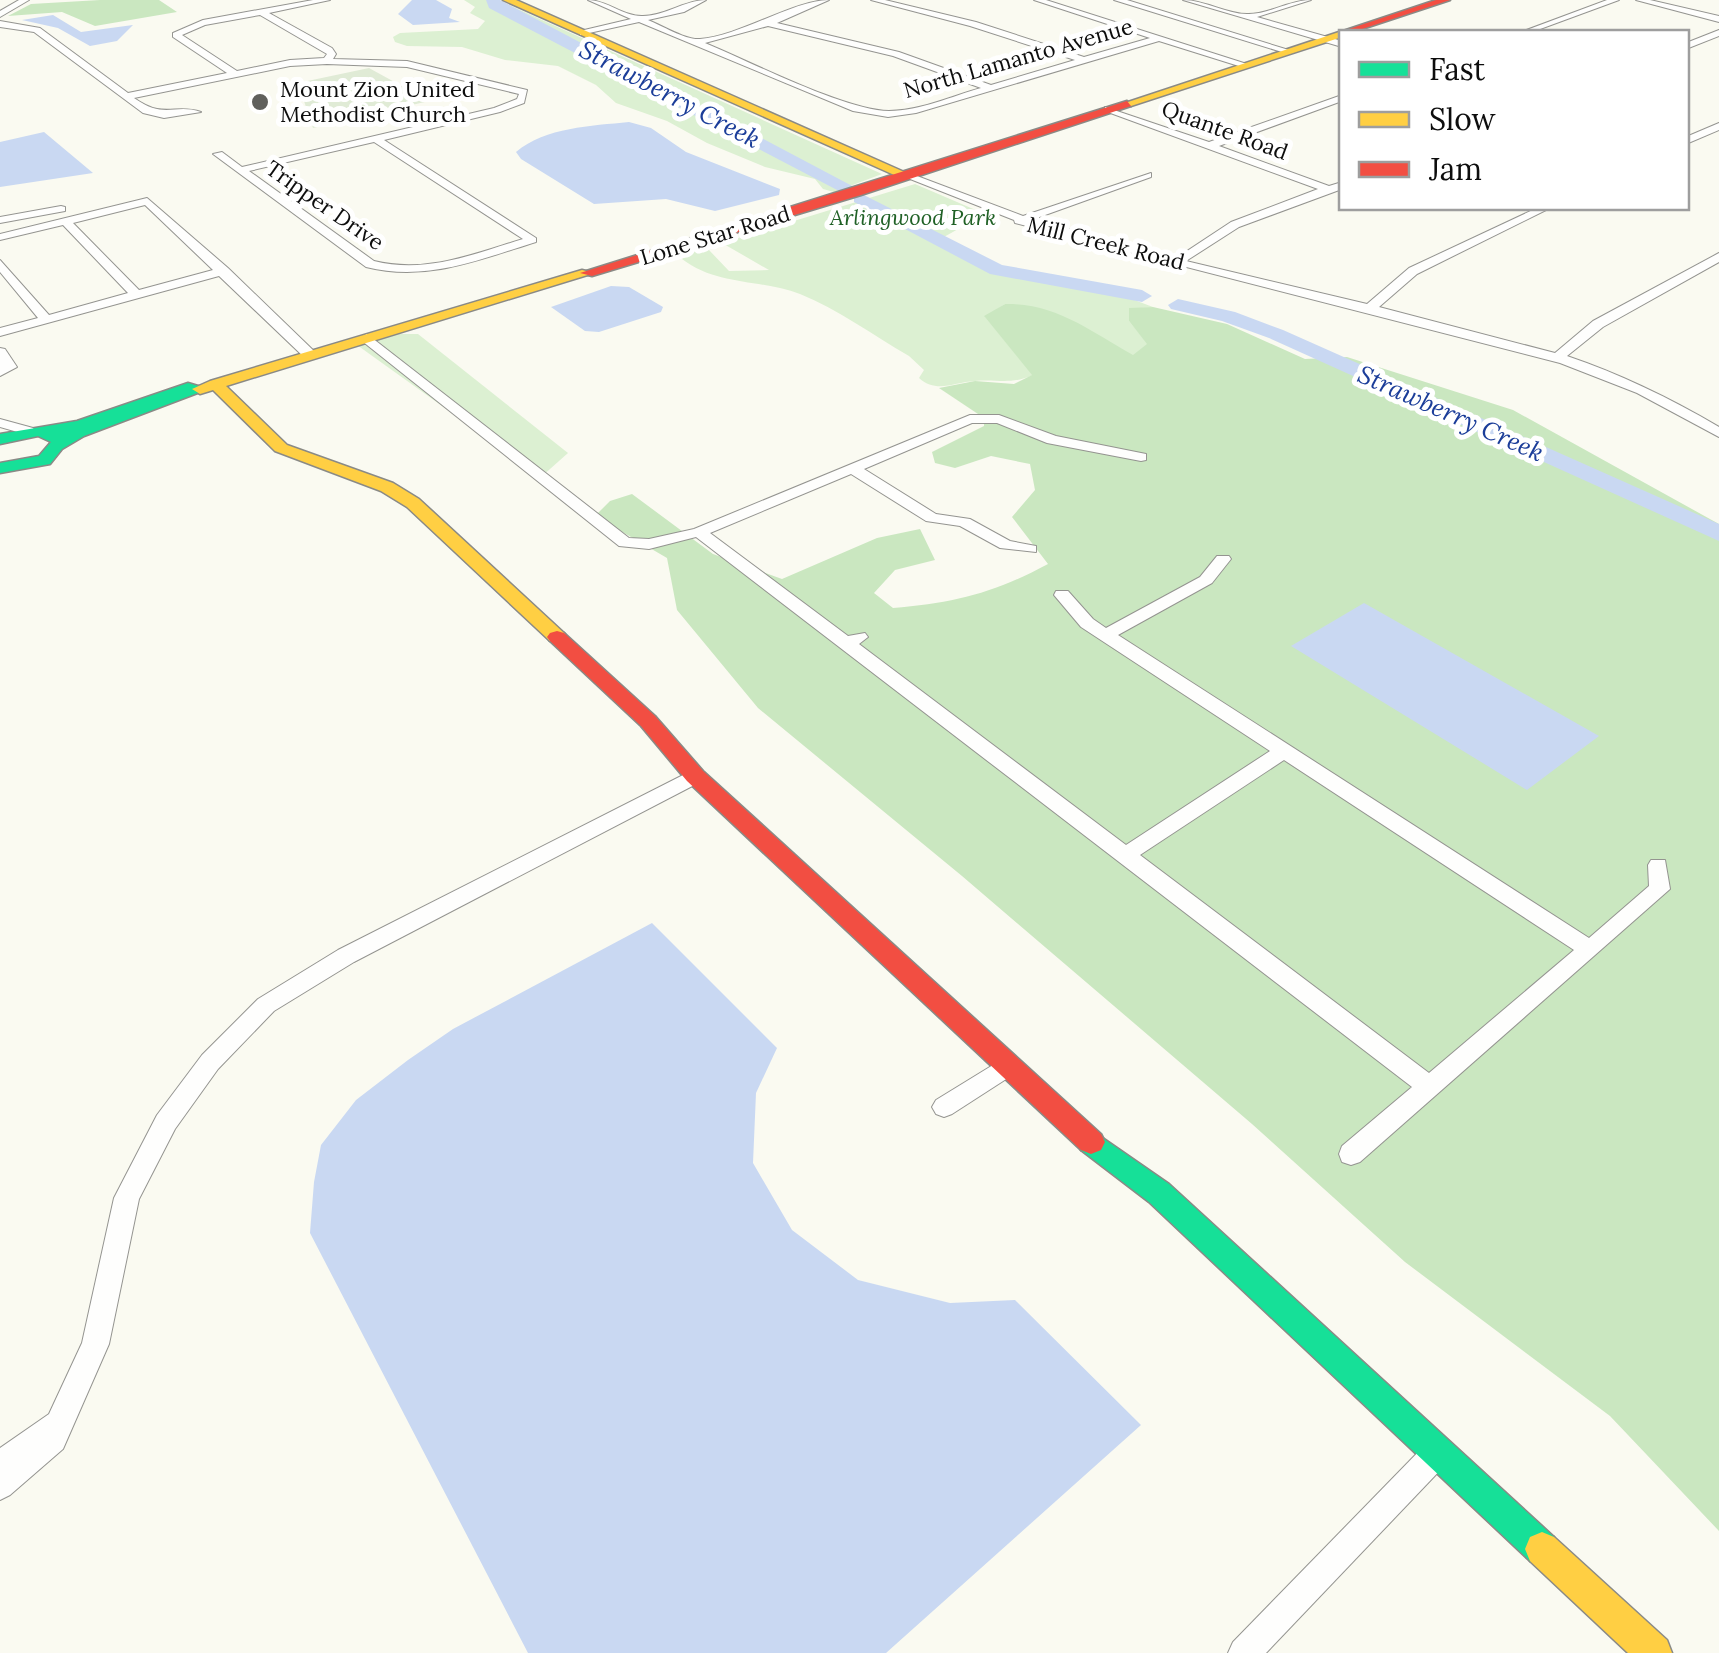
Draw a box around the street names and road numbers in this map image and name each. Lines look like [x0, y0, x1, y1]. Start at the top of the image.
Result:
street label: North Lamanto Avenue [900, 12, 1136, 104]
street label: Quante Road [1158, 94, 1292, 166]
street label: Tripper Drive [260, 154, 390, 256]
street label: Lone Star Road [637, 199, 793, 271]
street label: Mill Creek Road [1024, 210, 1188, 276]

